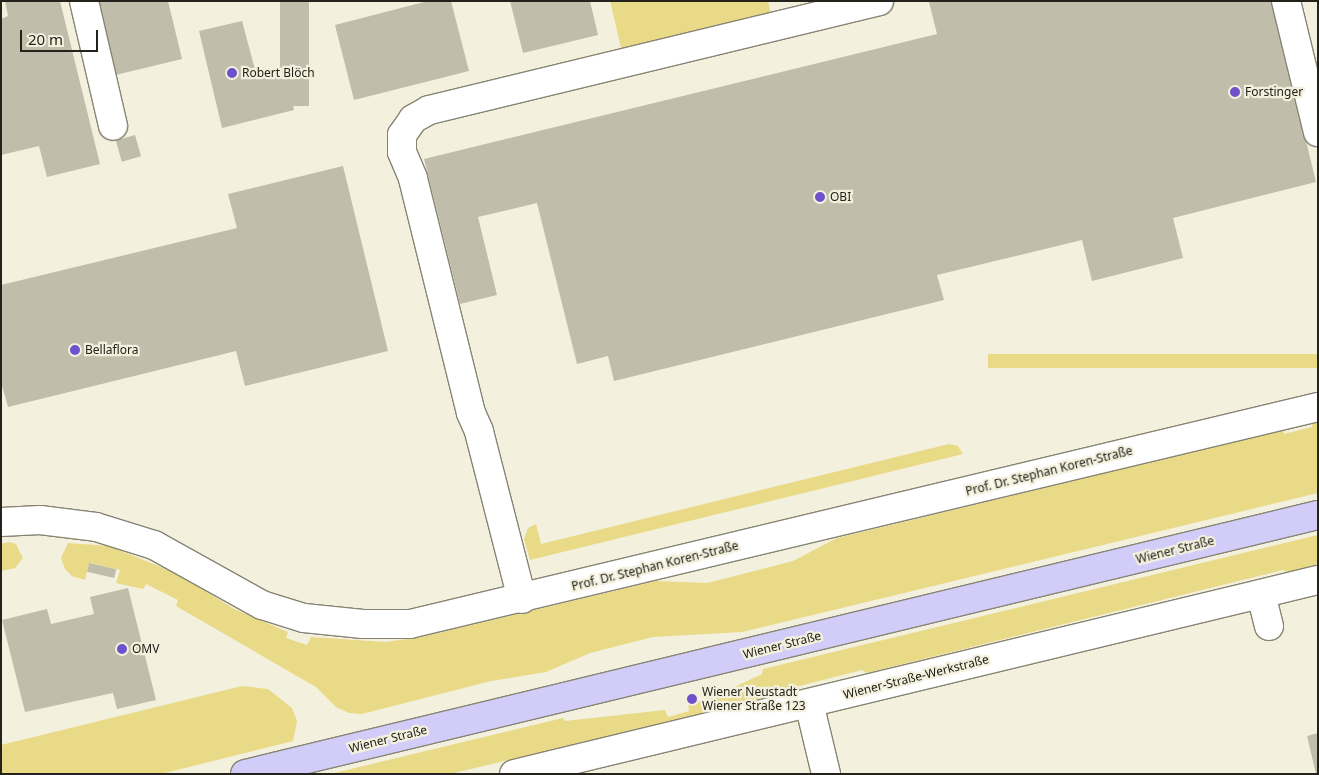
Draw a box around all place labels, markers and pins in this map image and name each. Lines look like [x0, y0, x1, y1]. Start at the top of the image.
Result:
place label: Robert Blöch [242, 66, 315, 80]
marker: Robert Blöch [226, 67, 238, 79]
place label: Forstinger [1245, 85, 1303, 99]
marker: Forstinger [1229, 86, 1241, 98]
place label: OBI [830, 190, 851, 204]
marker: OBI [814, 191, 826, 203]
place label: Bellaflora [85, 343, 138, 357]
marker: Bellaflora [69, 344, 81, 356]
place label: OMV [132, 642, 159, 656]
marker: OMV [116, 643, 128, 655]
place label: Wiener Neustadt Wiener Straße 123 [702, 685, 806, 713]
marker: Wiener Neustadt Wiener Straße 123 [686, 693, 698, 705]

